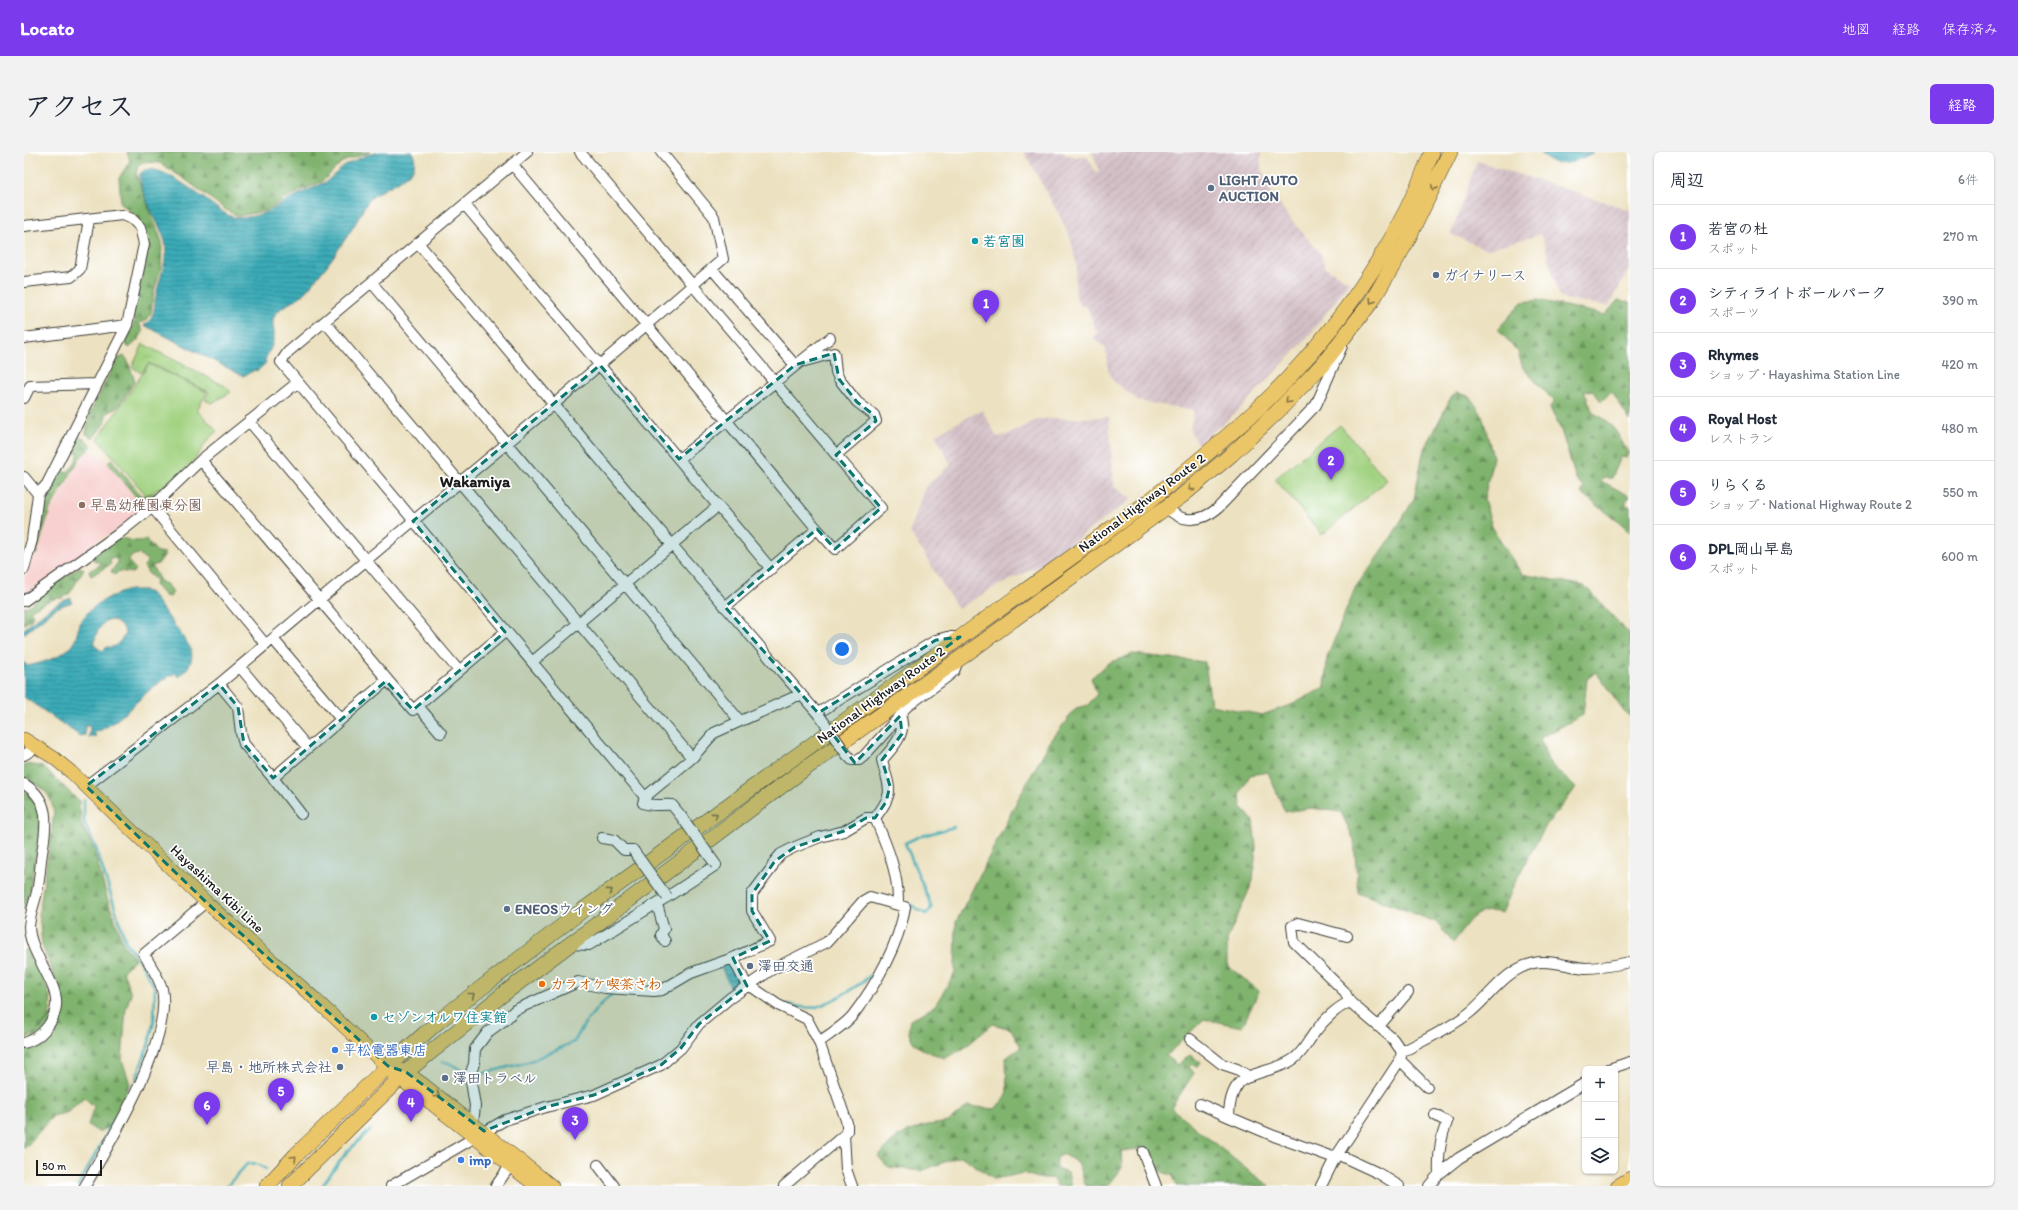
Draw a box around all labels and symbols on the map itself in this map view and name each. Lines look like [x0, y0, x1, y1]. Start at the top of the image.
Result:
place label: LIGHT AUTO AUCTION [1218, 172, 1298, 205]
marker: LIGHT AUTO AUCTION [1206, 183, 1216, 193]
one-way arrow [1431, 183, 1439, 191]
place label: 若宮園 [983, 233, 1025, 250]
marker: 若宮園 [970, 236, 980, 246]
place label: ガイナリース [1444, 267, 1526, 284]
marker: ガイナリース [1431, 270, 1441, 280]
pin: 1 [973, 290, 999, 323]
one-way arrow [1369, 297, 1376, 304]
one-way arrow [1285, 396, 1293, 404]
pin: 2 [1318, 447, 1344, 480]
street label: National Highway Route 2 [1075, 449, 1209, 556]
district label: Wakamiya [440, 472, 511, 492]
one-way arrow [1189, 483, 1196, 490]
place label: 早島幼稚園東分園 [90, 497, 202, 514]
marker: 早島幼稚園東分園 [77, 500, 87, 510]
your location [832, 639, 852, 659]
street label: National Highway Route 2 [814, 642, 949, 747]
one-way arrow [711, 812, 718, 820]
street label: Hayashima Kibi Line [167, 841, 267, 937]
one-way arrow [605, 889, 612, 896]
place label: ENEOSウイング [515, 901, 614, 918]
marker: ENEOSウイング [502, 904, 512, 914]
place label: 澤田交通 [758, 958, 814, 975]
marker: 澤田交通 [745, 961, 755, 971]
place label: カラオケ喫茶さわ [550, 976, 662, 993]
marker: カラオケ喫茶さわ [537, 979, 547, 989]
one-way arrow [468, 992, 475, 999]
place label: セゾンオルワ住実館 [382, 1009, 507, 1026]
marker: セゾンオルワ住実館 [369, 1012, 379, 1022]
place label: 平松電器東店 [343, 1042, 427, 1059]
marker: 平松電器東店 [330, 1045, 340, 1055]
place label: 早島・地所株式会社 [206, 1059, 332, 1076]
marker: 早島・地所株式会社 [335, 1062, 345, 1072]
place label: 澤田トラベル [453, 1070, 537, 1087]
marker: 澤田トラベル [440, 1073, 450, 1083]
pin: 5 [268, 1078, 294, 1111]
pin: 4 [398, 1089, 424, 1122]
one-way arrow [432, 1090, 439, 1097]
pin: 6 [194, 1092, 220, 1125]
pin: 3 [562, 1107, 588, 1140]
place label: imp [469, 1152, 491, 1169]
one-way arrow [289, 1155, 297, 1163]
marker: imp [456, 1155, 466, 1165]
scale bar [36, 1158, 102, 1177]

